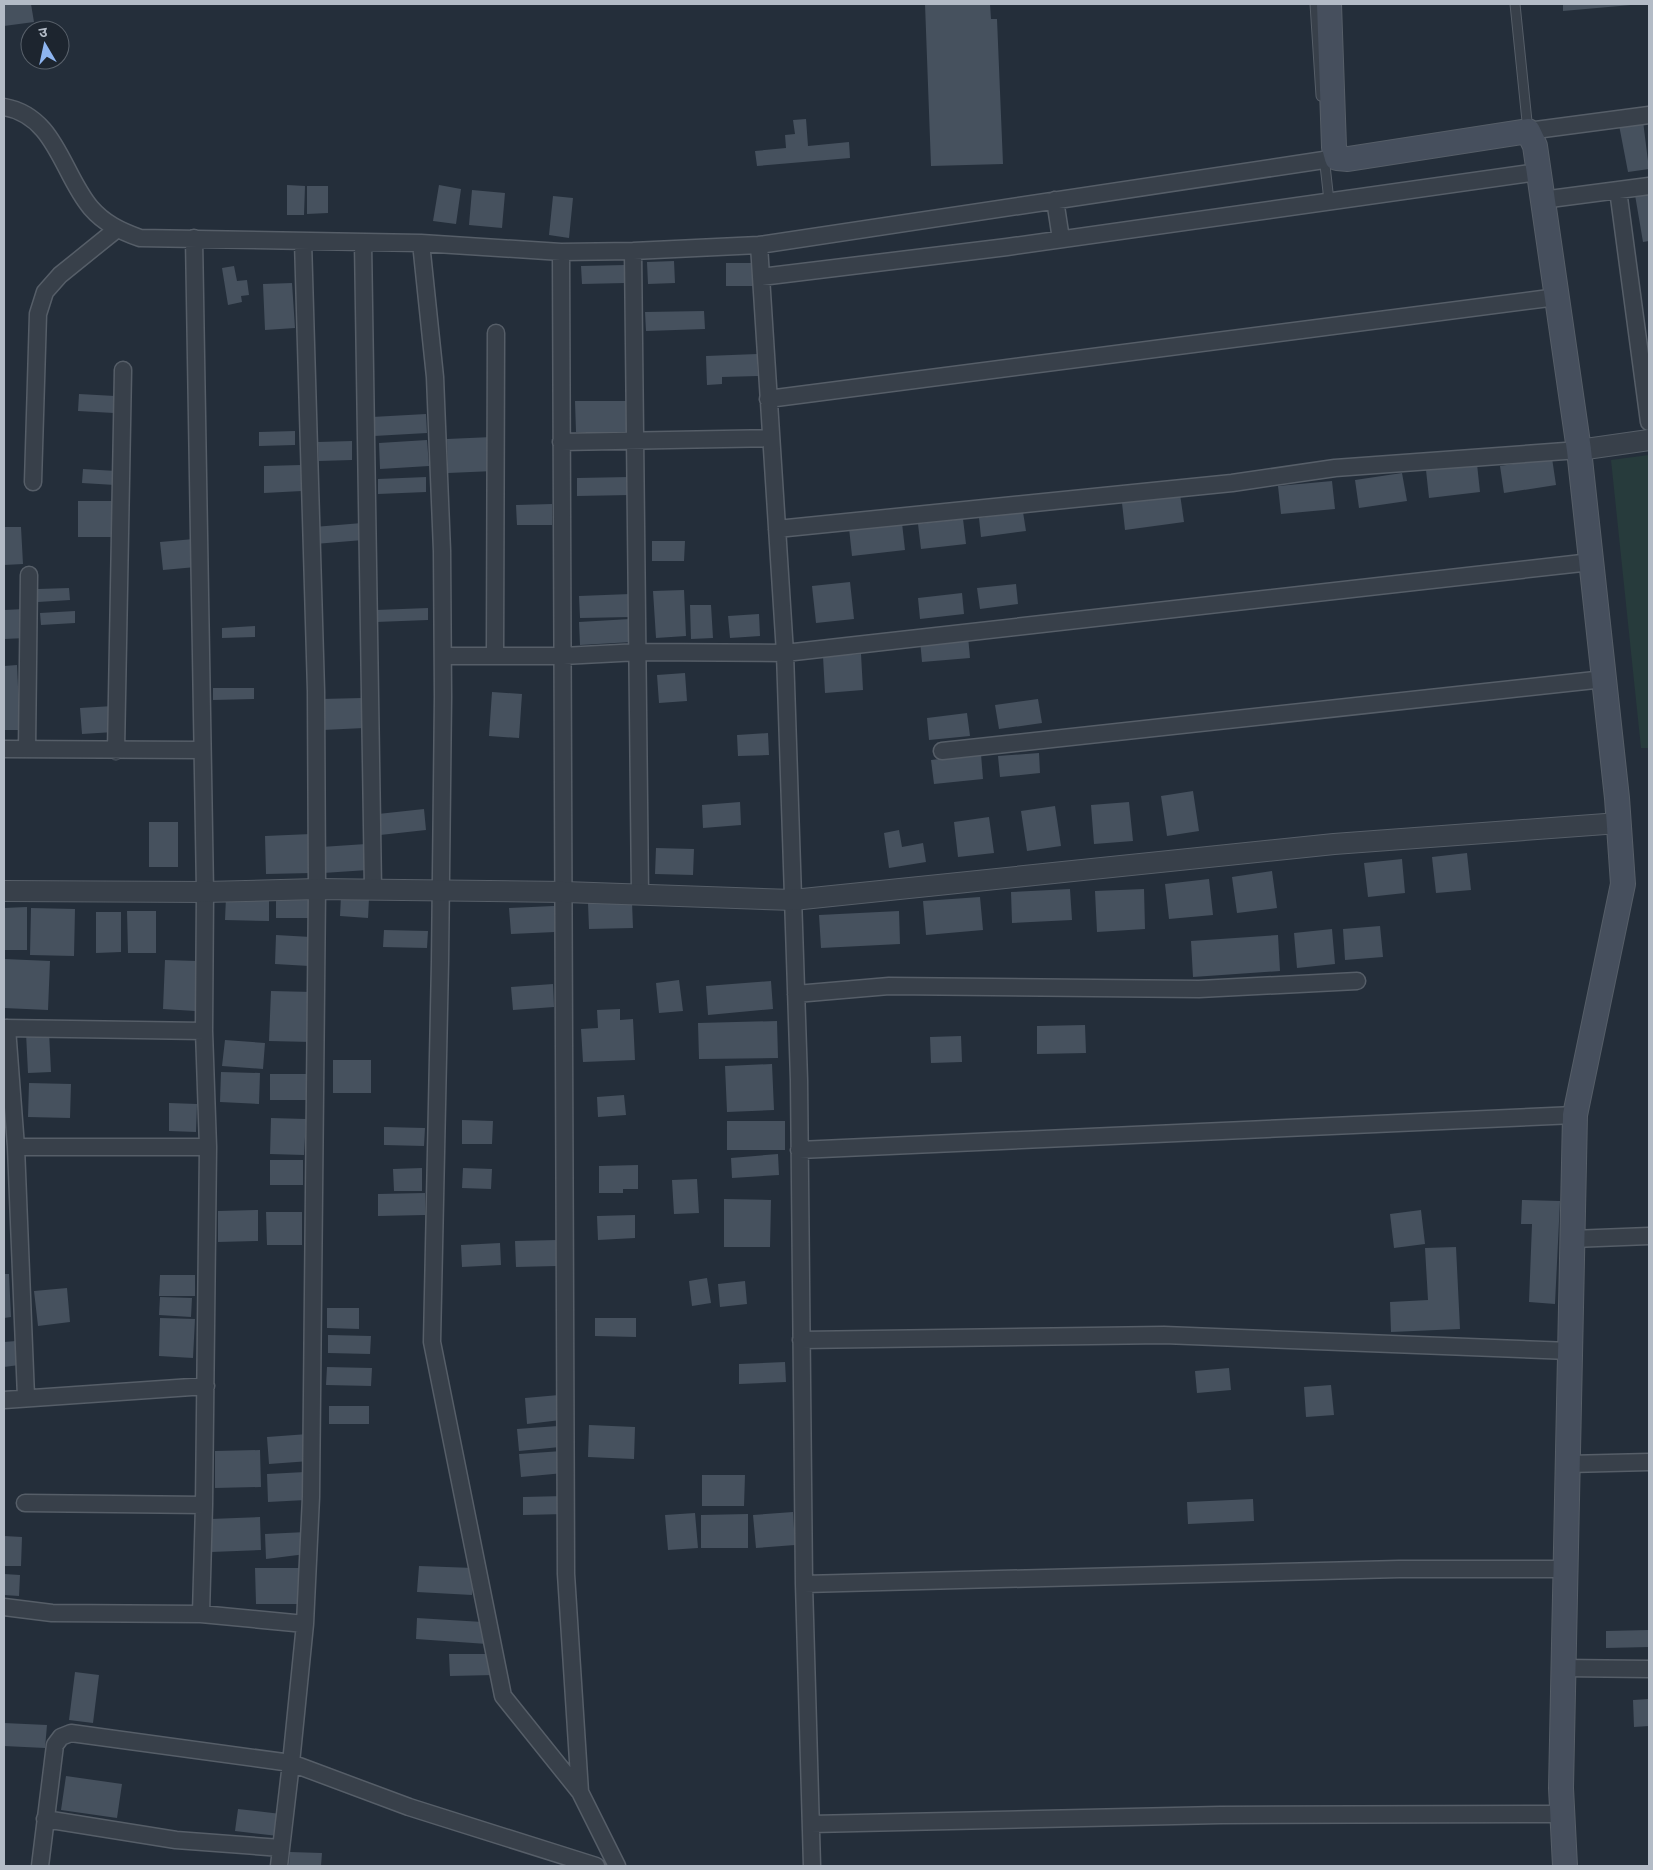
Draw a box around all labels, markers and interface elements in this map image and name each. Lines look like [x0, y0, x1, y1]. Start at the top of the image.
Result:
north arrow [20, 20, 70, 70]
text: उ [37, 22, 49, 42]

